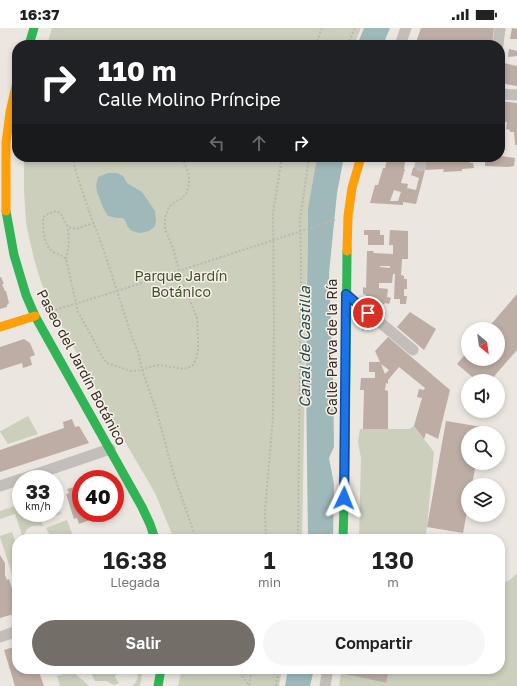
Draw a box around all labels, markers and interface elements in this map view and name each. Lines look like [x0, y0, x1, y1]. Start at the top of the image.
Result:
text: 16:37 [20, 5, 59, 23]
text: 110 m [98, 54, 177, 87]
icon: right [32, 56, 84, 108]
text: Calle Molino Príncipe [98, 88, 281, 110]
icon: left [206, 132, 228, 154]
icon: ahead [248, 132, 270, 154]
icon: right [290, 132, 312, 154]
park label: Parque Jardín Botánico [135, 267, 227, 300]
street label: Calle Parva de la Ría [323, 279, 340, 415]
street label: Paseo del Jardín Botánico [34, 286, 130, 448]
water label: Canal de Castilla [295, 286, 313, 408]
pin [351, 296, 385, 330]
icon: arrive [357, 302, 379, 324]
north arrow [461, 322, 505, 366]
map controls [461, 322, 505, 522]
button: sound [461, 374, 505, 418]
button: search [461, 426, 505, 470]
speed limit sign: 40 [72, 470, 124, 522]
position arrow [323, 477, 365, 519]
button: layers [461, 478, 505, 522]
text: 33 [26, 479, 50, 503]
text: km/h [25, 500, 51, 512]
text: 16:38 [103, 545, 167, 574]
text: 1 [264, 545, 276, 574]
text: 130 [372, 545, 414, 574]
text: Llegada [110, 574, 160, 590]
text: min [258, 574, 281, 590]
text: m [387, 574, 399, 590]
button: Salir [32, 620, 255, 666]
button: Compartir [263, 620, 485, 666]

